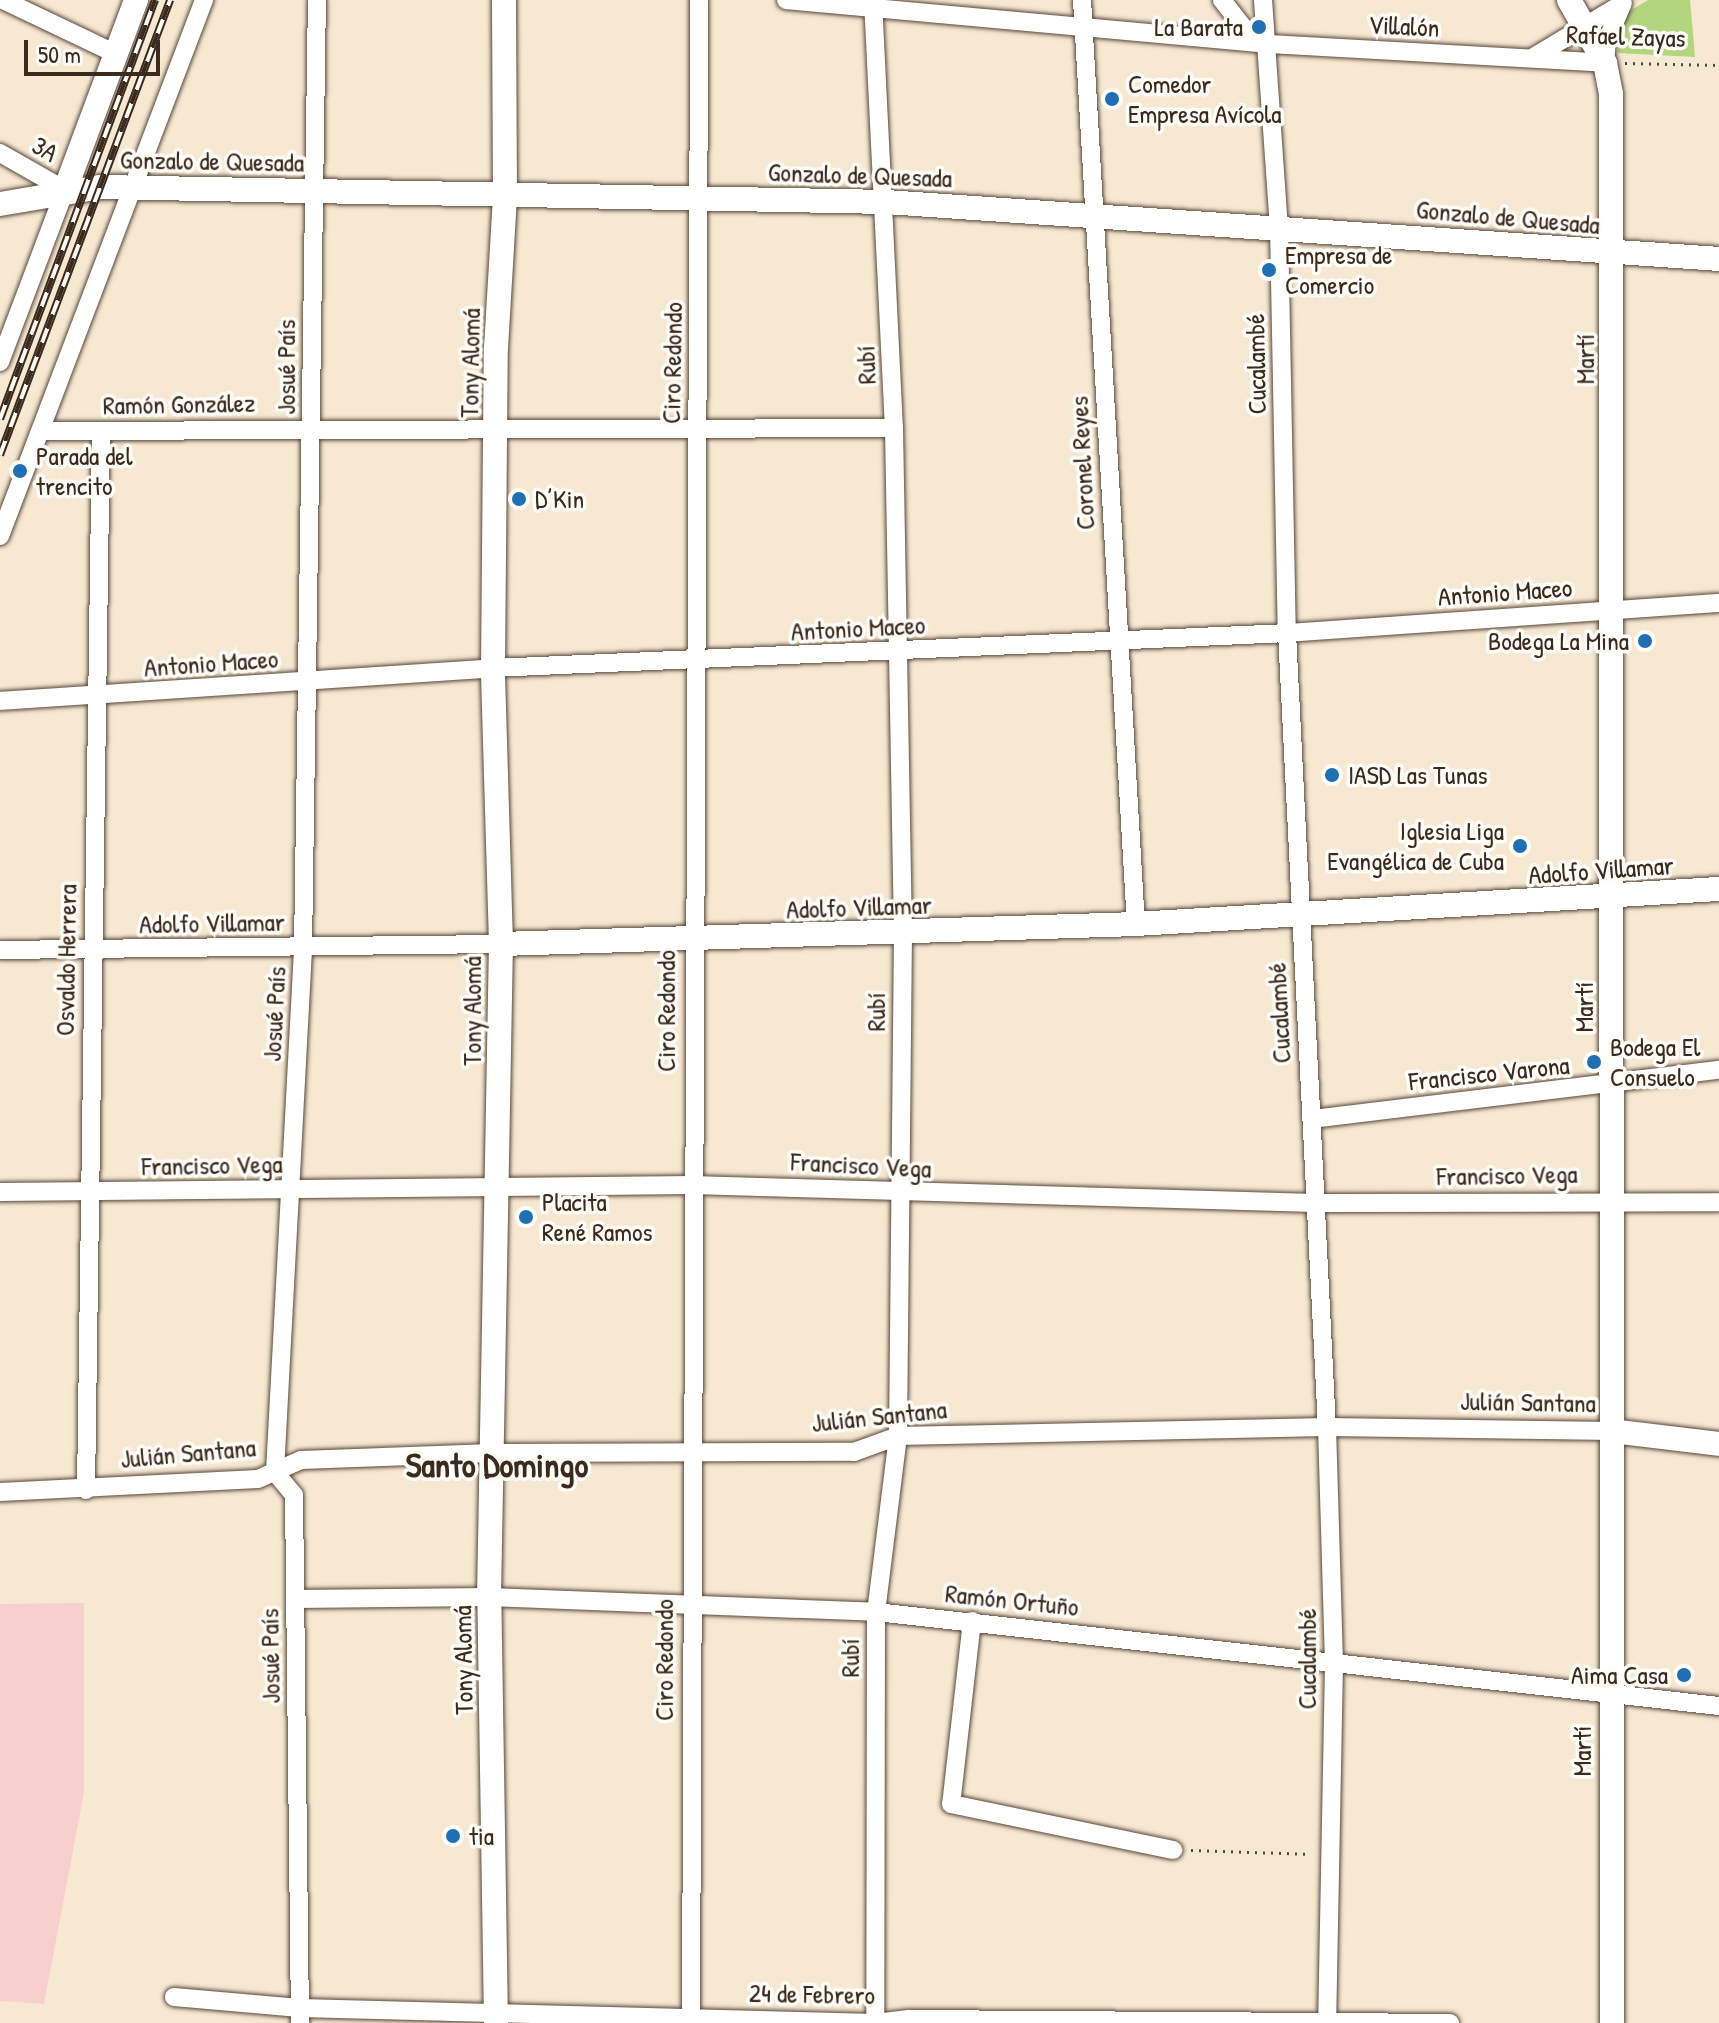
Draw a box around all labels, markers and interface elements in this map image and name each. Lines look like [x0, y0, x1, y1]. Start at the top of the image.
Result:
street label: Villalón [1368, 9, 1440, 43]
place label: La Barata [1154, 11, 1243, 43]
marker: La Barata [1250, 18, 1268, 36]
street label: Rafael Zayas [1566, 18, 1686, 54]
scale bar [28, 24, 164, 74]
text: 50 m [38, 38, 81, 70]
place label: Comedor Empresa Avícola [1128, 68, 1281, 130]
marker: Comedor Empresa Avícola [1103, 90, 1121, 108]
street label: 3A [27, 129, 63, 169]
street label: Gonzalo de Quesada [120, 144, 304, 178]
street label: Gonzalo de Quesada [767, 156, 953, 194]
street label: Gonzalo de Quesada [1415, 193, 1601, 241]
place label: Empresa de Comercio [1285, 239, 1392, 300]
marker: Empresa de Comercio [1260, 261, 1278, 279]
street label: Ciro Redondo [655, 302, 689, 424]
street label: Tony Alomá [453, 308, 487, 418]
street label: Cucalambé [1240, 313, 1272, 415]
street label: Josué País [270, 319, 302, 415]
street label: Martí [1569, 334, 1601, 384]
street label: Rubí [850, 345, 882, 385]
street label: Ramón González [103, 387, 255, 421]
street label: Coronel Reyes [1063, 395, 1101, 531]
place label: Parada del trencito [36, 440, 133, 502]
marker: Parada del trencito [11, 462, 29, 480]
place label: D’Kin [535, 483, 584, 515]
marker: D’Kin [510, 490, 528, 508]
street label: Antonio Maceo [1437, 572, 1573, 612]
street label: Antonio Maceo [790, 609, 926, 647]
place label: Bodega La Mina [1488, 625, 1629, 657]
marker: Bodega La Mina [1636, 632, 1654, 650]
street label: Antonio Maceo [143, 643, 279, 683]
place label: IASD Las Tunas [1348, 759, 1487, 791]
marker: IASD Las Tunas [1323, 766, 1341, 784]
place label: Iglesia Liga Evangélica de Cuba [1327, 815, 1504, 876]
marker: Iglesia Liga Evangélica de Cuba [1511, 837, 1529, 855]
street label: Adolfo Villamar [1527, 849, 1675, 891]
street label: Osvaldo Herrera [49, 884, 83, 1036]
street label: Adolfo Villamar [786, 889, 932, 925]
street label: Adolfo Villamar [139, 906, 285, 940]
street label: Ciro Redondo [650, 950, 682, 1072]
street label: Tony Alomá [456, 956, 488, 1066]
street label: Cucalambé [1261, 962, 1297, 1064]
street label: Josué País [256, 966, 292, 1062]
street label: Martí [1568, 982, 1600, 1032]
street label: Rubí [860, 993, 892, 1031]
place label: Bodega El Consuelo [1610, 1031, 1700, 1092]
street label: Francisco Varona [1407, 1049, 1571, 1097]
marker: Bodega El Consuelo [1585, 1053, 1603, 1071]
street label: Francisco Vega [790, 1146, 932, 1184]
street label: Francisco Vega [141, 1148, 283, 1182]
street label: Francisco Vega [1436, 1158, 1578, 1192]
place label: Placita René Ramos [542, 1186, 652, 1248]
marker: Placita René Ramos [517, 1208, 535, 1226]
street label: Julián Santana [1460, 1385, 1596, 1419]
street label: Julián Santana [810, 1393, 948, 1439]
street label: Julián Santana [119, 1432, 257, 1474]
district label: Santo Domingo [406, 1446, 588, 1486]
street label: Ramón Ortuño [944, 1577, 1080, 1623]
street label: Ciro Redondo [648, 1599, 680, 1721]
street label: Tony Alomá [446, 1605, 480, 1715]
street label: Josué País [254, 1608, 286, 1704]
street label: Cucalambé [1291, 1609, 1323, 1709]
street label: Rubí [834, 1639, 866, 1677]
place label: Aima Casa [1571, 1659, 1668, 1691]
marker: Aima Casa [1675, 1666, 1693, 1684]
street label: Martí [1566, 1726, 1598, 1776]
place label: tia [469, 1820, 494, 1852]
marker: tia [444, 1827, 462, 1845]
street label: 24 de Febrero [749, 1977, 875, 2011]

